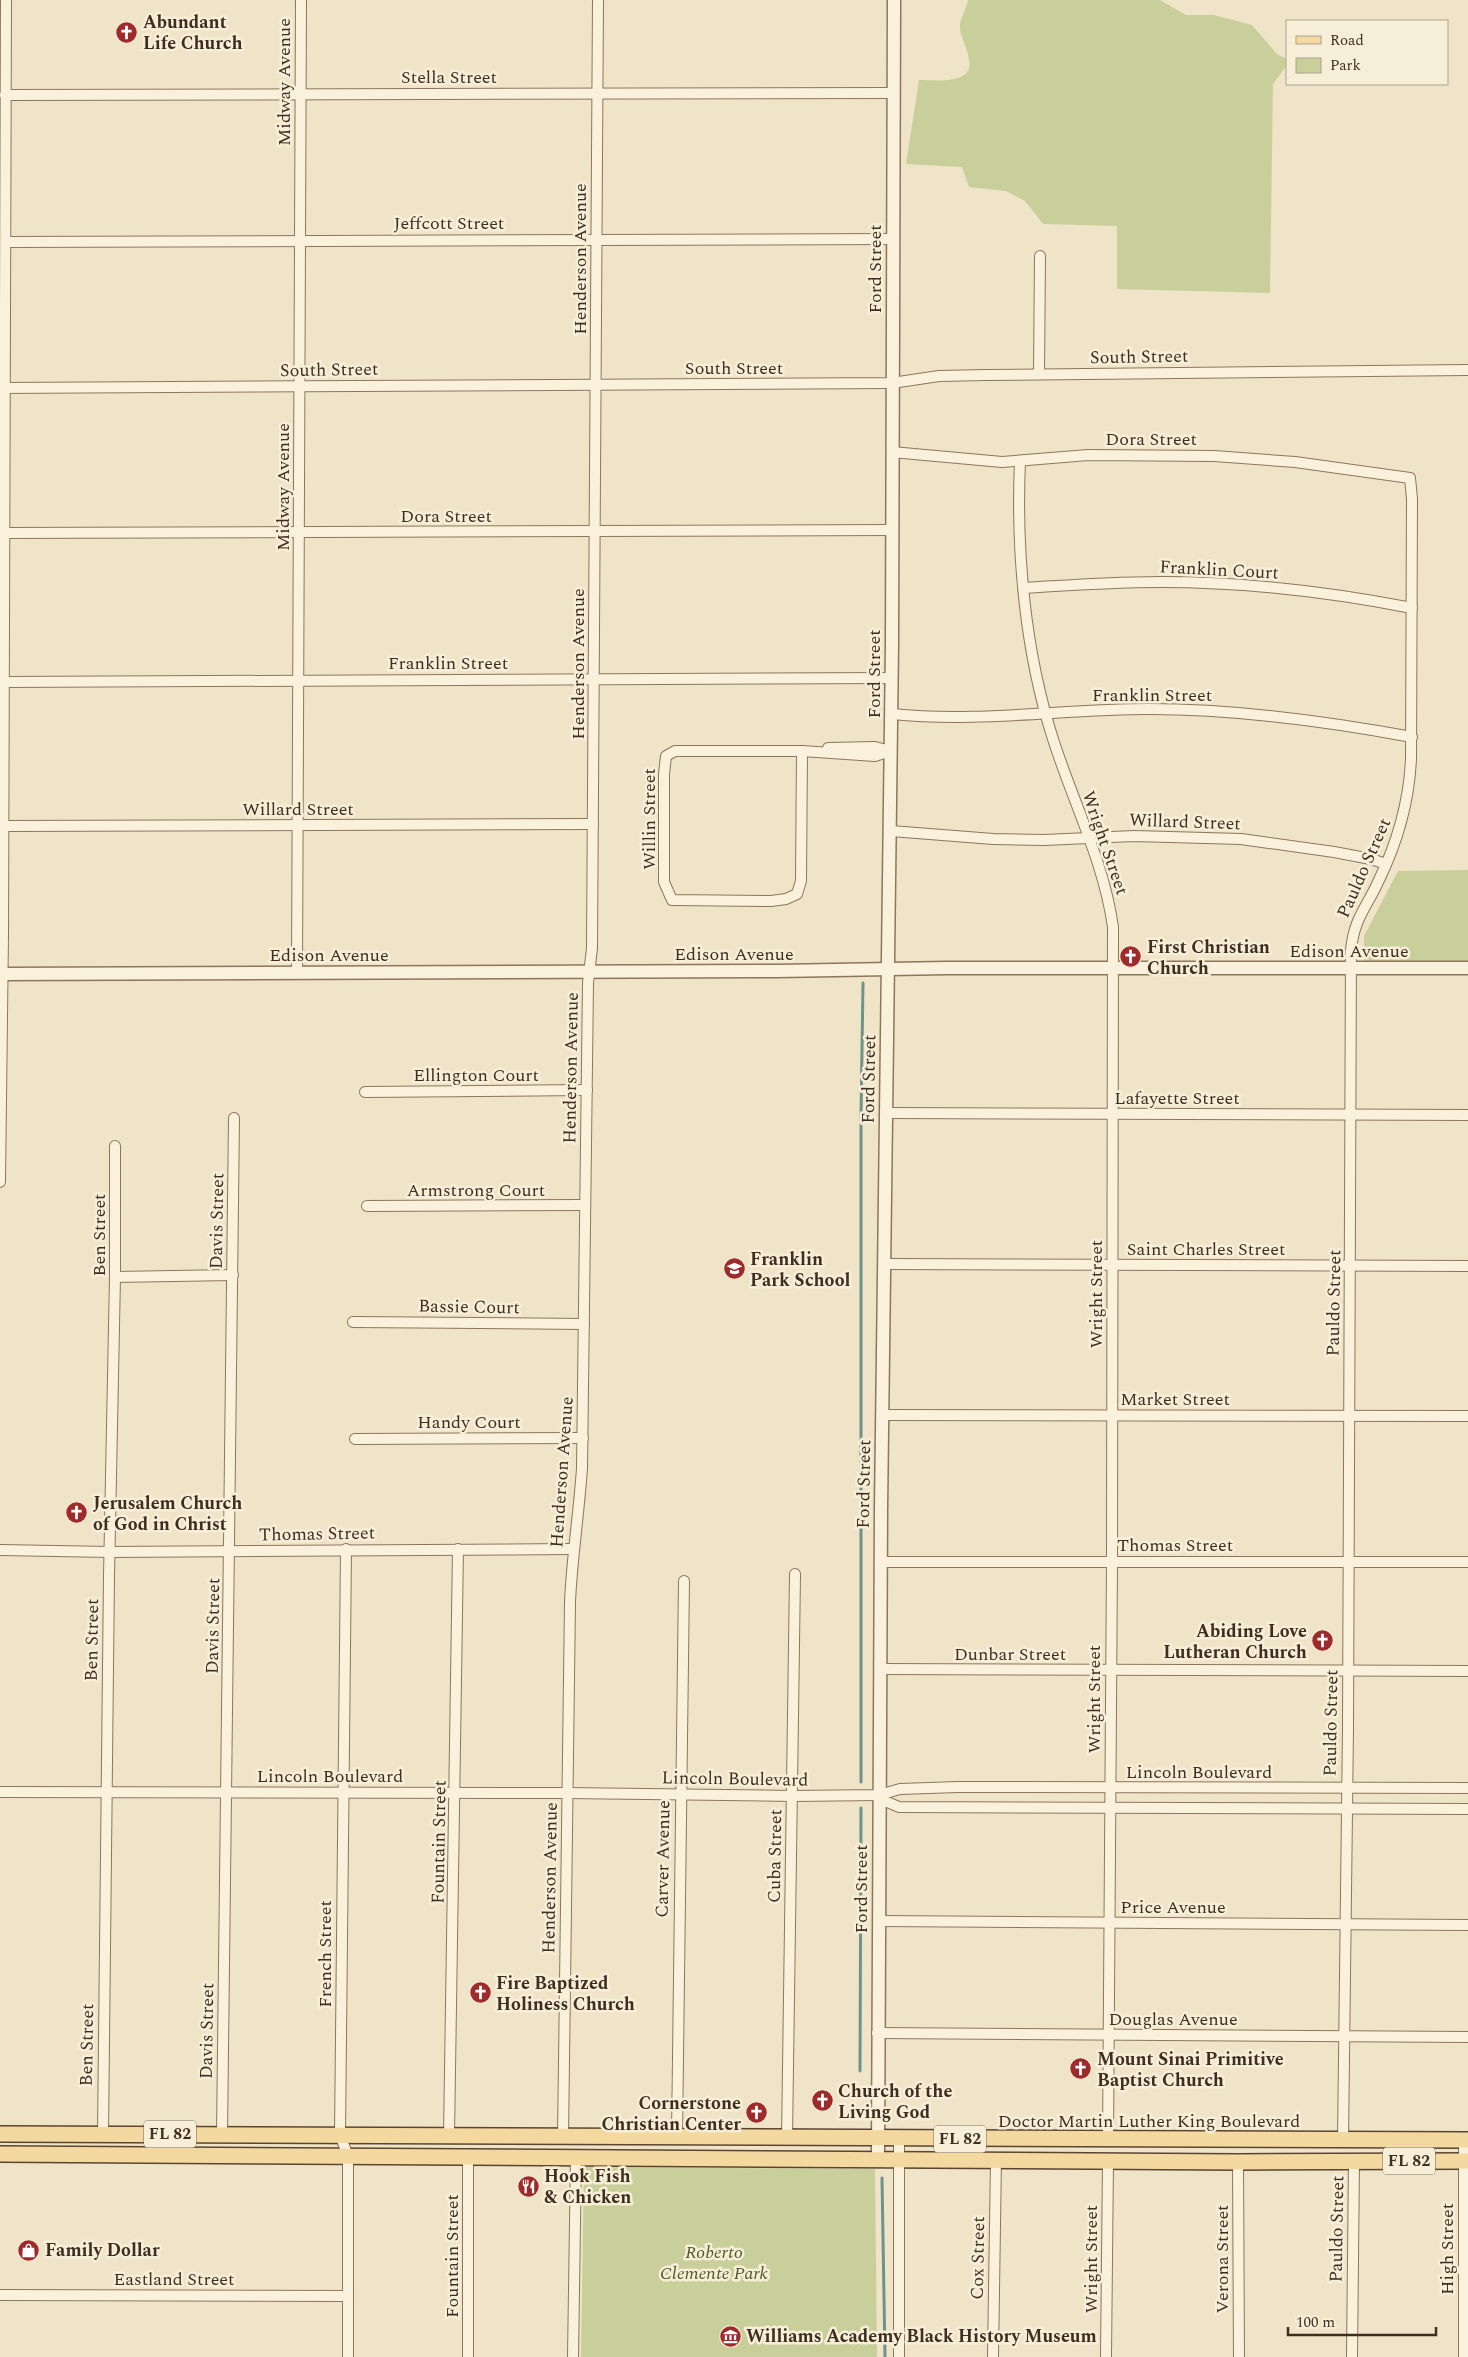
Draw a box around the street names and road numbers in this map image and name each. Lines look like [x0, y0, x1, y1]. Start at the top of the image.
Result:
street label: Midway Avenue [271, 18, 298, 146]
street label: Stella Street [401, 64, 497, 91]
street label: Henderson Avenue [567, 183, 594, 335]
street label: Jeffcott Street [394, 210, 504, 237]
street label: Ford Street [862, 224, 889, 314]
street label: South Street [1090, 343, 1188, 371]
street label: South Street [685, 355, 783, 382]
street label: South Street [280, 356, 378, 384]
street label: Midway Avenue [270, 423, 297, 551]
street label: Dora Street [1105, 426, 1197, 453]
street label: Dora Street [400, 503, 492, 530]
street label: Franklin Court [1159, 553, 1279, 587]
street label: Henderson Avenue [565, 588, 592, 740]
street label: Ford Street [861, 629, 888, 719]
street label: Franklin Street [388, 650, 508, 677]
street label: Franklin Street [1092, 682, 1212, 709]
street label: Willin Street [636, 768, 663, 870]
street label: Wright Street [1075, 787, 1135, 899]
street label: Willard Street [242, 796, 354, 823]
street label: Willard Street [1129, 807, 1241, 837]
street label: Pauldo Street [1330, 814, 1398, 922]
street label: Edison Avenue [1289, 938, 1409, 965]
street label: Edison Avenue [674, 941, 794, 968]
street label: Edison Avenue [269, 942, 389, 969]
street label: Henderson Avenue [556, 992, 586, 1144]
street label: Ford Street [855, 1034, 883, 1124]
street label: Ellington Court [413, 1062, 539, 1089]
street label: Lafayette Street [1114, 1085, 1240, 1112]
street label: Davis Street [203, 1172, 231, 1270]
street label: Armstrong Court [407, 1177, 545, 1204]
street label: Ben Street [86, 1194, 113, 1276]
street label: Saint Charles Street [1127, 1236, 1285, 1263]
street label: Wright Street [1083, 1240, 1110, 1348]
street label: Pauldo Street [1320, 1249, 1348, 1357]
street label: Bassie Court [418, 1293, 520, 1321]
street label: Market Street [1120, 1386, 1230, 1413]
street label: Henderson Avenue [543, 1395, 581, 1549]
street label: Handy Court [417, 1409, 521, 1436]
street label: Ford Street [850, 1439, 878, 1529]
street label: Thomas Street [259, 1519, 375, 1549]
street label: Thomas Street [1117, 1532, 1233, 1559]
street label: Davis Street [199, 1577, 227, 1675]
street label: Ben Street [78, 1598, 106, 1682]
street label: Dunbar Street [954, 1641, 1066, 1668]
street label: Wright Street [1081, 1645, 1108, 1753]
street label: Pauldo Street [1317, 1669, 1345, 1777]
street label: Lincoln Boulevard [1126, 1759, 1272, 1786]
street label: Lincoln Boulevard [257, 1763, 403, 1790]
street label: Lincoln Boulevard [661, 1764, 809, 1794]
street label: Fountain Street [424, 1780, 454, 1904]
street label: Carver Avenue [648, 1800, 678, 1918]
street label: Henderson Avenue [535, 1802, 565, 1954]
street label: Cuba Street [761, 1809, 789, 1903]
street label: Ford Street [848, 1844, 875, 1934]
street label: Price Avenue [1120, 1894, 1226, 1921]
street label: French Street [312, 1900, 339, 2008]
street label: Davis Street [193, 1982, 221, 2080]
street label: Ben Street [73, 2003, 101, 2087]
street label: Douglas Avenue [1108, 2006, 1238, 2033]
street label: Doctor Martin Luther King Boulevard [998, 2108, 1300, 2135]
road number: FL 82 [144, 2120, 196, 2148]
road number: FL 82 [934, 2126, 986, 2152]
road number: FL 82 [1383, 2148, 1435, 2174]
street label: Pauldo Street [1323, 2175, 1351, 2283]
street label: Fountain Street [439, 2194, 466, 2318]
street label: High Street [1434, 2203, 1461, 2295]
street label: Wright Street [1078, 2205, 1105, 2313]
street label: Verona Street [1209, 2205, 1236, 2313]
street label: Cox Street [964, 2216, 992, 2300]
street label: Eastland Street [114, 2266, 234, 2293]

